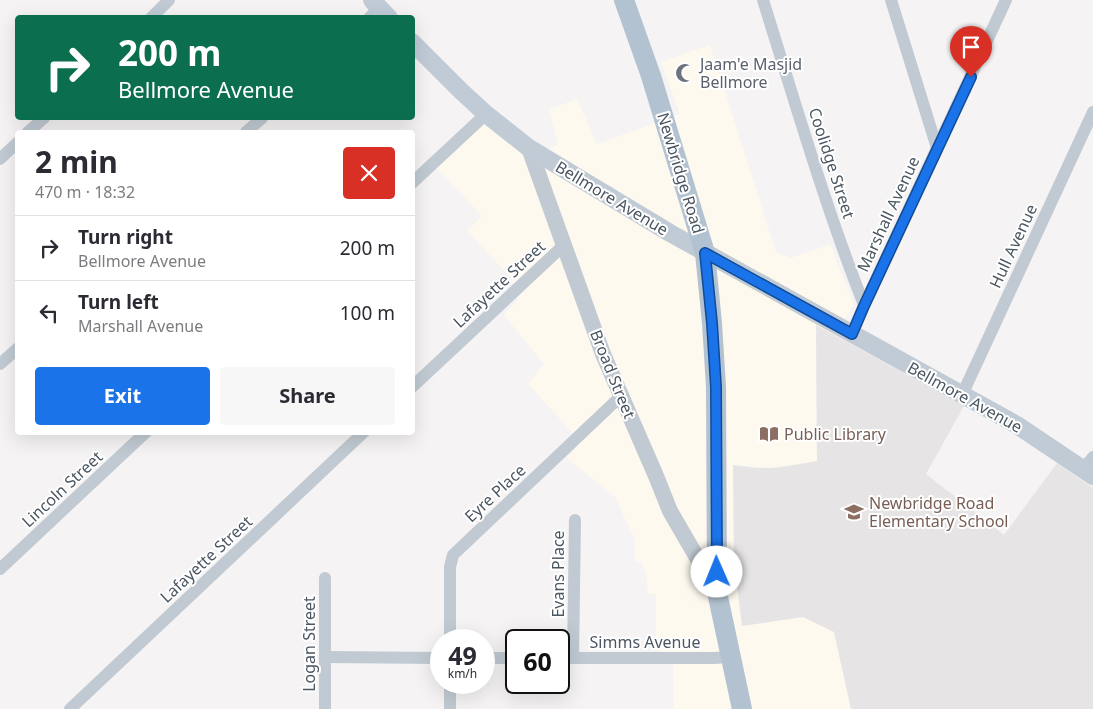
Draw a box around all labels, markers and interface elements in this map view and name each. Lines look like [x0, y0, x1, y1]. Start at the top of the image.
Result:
pin [950, 26, 992, 77]
text: 200 m [118, 29, 221, 76]
icon: arrive [957, 33, 985, 61]
icon: right [35, 35, 100, 100]
place label: Jaam'e Masjid Bellmore [698, 53, 802, 93]
mosque icon: Jaam'e Masjid Bellmore [674, 62, 696, 84]
text: Bellmore Avenue [118, 74, 294, 104]
street label: Coolidge Street [804, 105, 860, 221]
street label: Newbridge Road [652, 110, 710, 236]
text: 2 min [35, 141, 118, 182]
button: close [343, 147, 395, 199]
street label: Marshall Avenue [852, 153, 924, 275]
street label: Bellmore Avenue [551, 156, 673, 240]
text: 470 m · 18:32 [35, 181, 135, 203]
street label: Hull Avenue [984, 200, 1042, 292]
text: Turn right [78, 224, 173, 250]
icon: right [35, 234, 63, 262]
text: 200 m [340, 235, 395, 261]
street label: Lafayette Street [448, 235, 550, 332]
text: Bellmore Avenue [78, 250, 206, 272]
text: Turn left [78, 289, 159, 315]
icon: left [35, 299, 63, 327]
text: 100 m [340, 300, 395, 326]
text: Marshall Avenue [78, 315, 203, 337]
street label: Broad Street [585, 326, 641, 422]
street label: Bellmore Avenue [904, 356, 1026, 438]
button: Exit [35, 367, 210, 425]
button: Share [220, 367, 395, 425]
library icon: Public Library [758, 423, 780, 445]
place label: Public Library [784, 423, 887, 445]
street label: Lincoln Street [17, 446, 107, 532]
street label: Eyre Place [460, 459, 530, 527]
place label: Newbridge Road Elementary School [869, 492, 1008, 532]
school or university icon: Newbridge Road Elementary School [843, 501, 865, 523]
street label: Lafayette Street [155, 510, 257, 607]
street label: Evans Place [547, 530, 569, 618]
position arrow [690, 545, 742, 597]
street label: Logan Street [298, 596, 320, 692]
speed limit sign: 60 [505, 629, 570, 694]
street label: Simms Avenue [590, 631, 700, 653]
text: 49 [448, 638, 477, 672]
text: km/h [448, 665, 477, 682]

